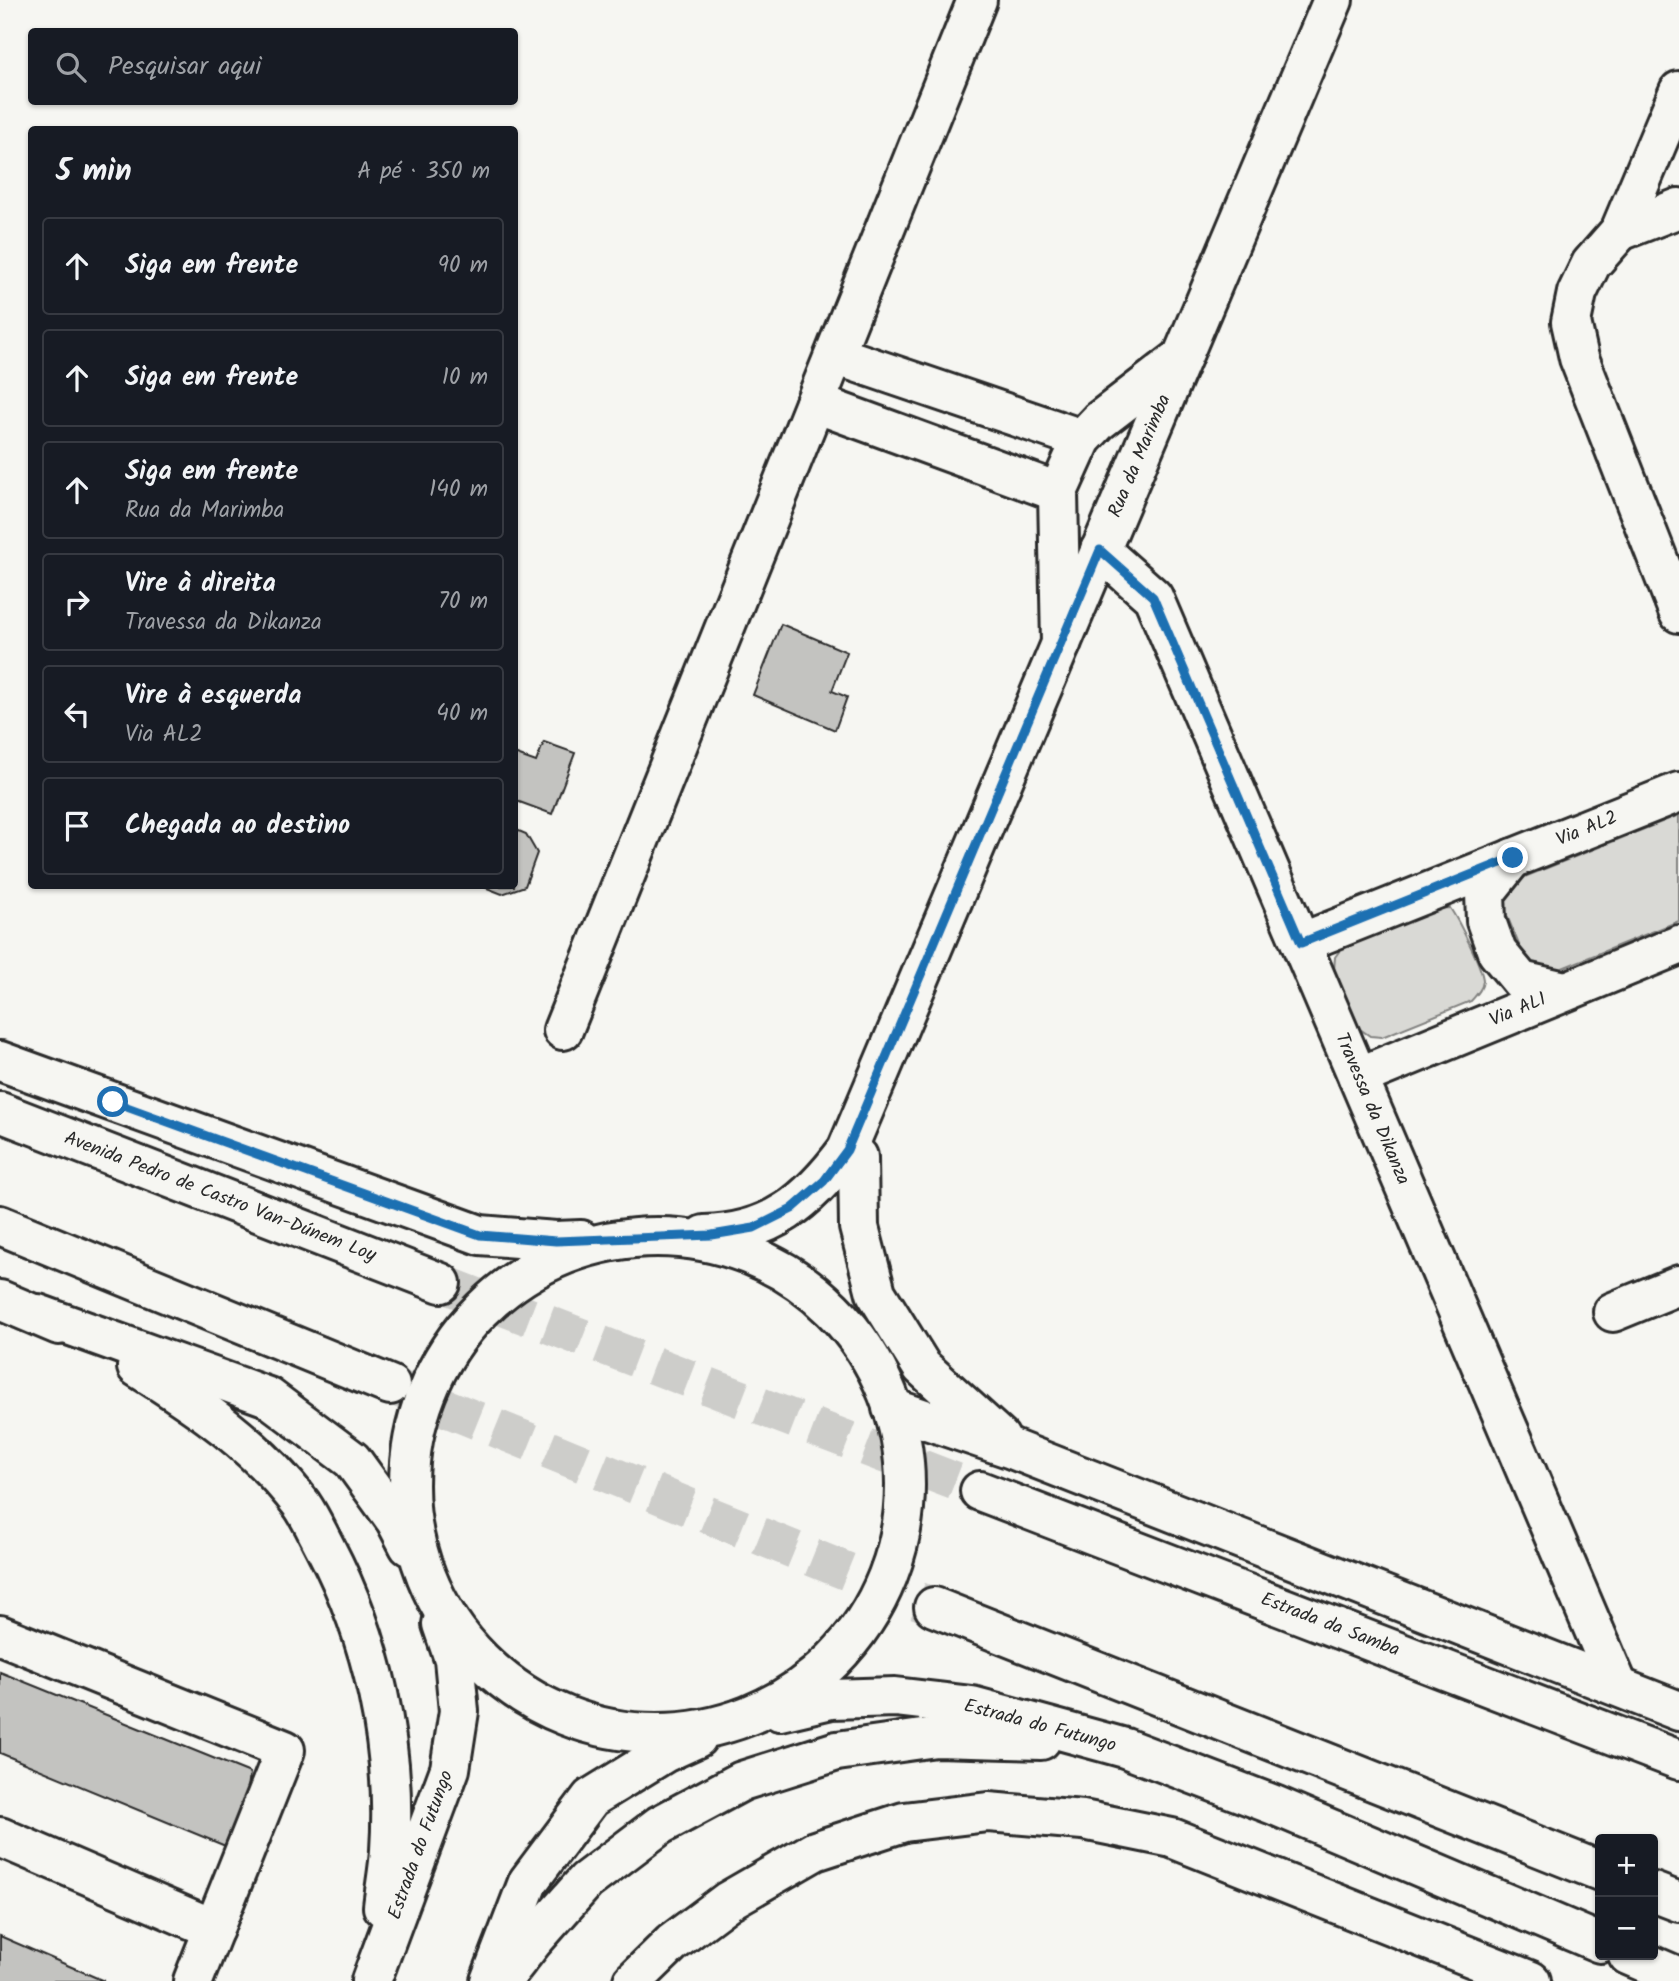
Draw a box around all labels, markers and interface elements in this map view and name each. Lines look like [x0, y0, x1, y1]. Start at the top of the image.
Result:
search box [28, 28, 518, 105]
text: Pesquisar aqui [108, 46, 261, 88]
icon: search [52, 48, 90, 86]
text: 5 min [56, 148, 132, 196]
text: A pé · 350 m [357, 154, 490, 190]
text: Siga em frente [125, 245, 298, 287]
icon: ahead [58, 247, 96, 285]
text: 90 m [438, 248, 488, 284]
text: Siga em frente [125, 357, 298, 399]
icon: ahead [58, 359, 96, 397]
text: 10 m [442, 360, 488, 396]
street label: Rua da Marimba [1101, 390, 1179, 522]
text: Siga em frente [125, 451, 298, 493]
icon: ahead [58, 471, 96, 509]
text: 140 m [429, 472, 488, 508]
text: Rua da Marimba [125, 493, 284, 529]
text: Vire à direita [125, 563, 276, 605]
icon: right [58, 583, 96, 621]
text: 70 m [438, 584, 488, 620]
text: Travessa da Dikanza [125, 605, 322, 641]
text: Vire à esquerda [125, 675, 302, 717]
icon: left [58, 695, 96, 733]
text: 40 m [436, 696, 488, 732]
text: Via AL2 [125, 717, 203, 753]
street label: Via AL2 [1552, 803, 1622, 855]
text: Chegada ao destino [125, 805, 350, 847]
icon: arrive [58, 807, 96, 845]
route end [1497, 842, 1528, 873]
street label: Via AL1 [1485, 985, 1551, 1035]
street label: Travessa da Dikanza [1326, 1028, 1418, 1190]
route start [97, 1086, 128, 1117]
street label: Avenida Pedro de Castro Van-Dúnem Loy [60, 1123, 381, 1271]
street label: Estrada da Samba [1256, 1585, 1404, 1665]
street label: Estrada do Futungo [960, 1691, 1120, 1761]
street label: Estrada do Futungo [380, 1766, 462, 1924]
map controls [1595, 1834, 1658, 1960]
button: + [1595, 1834, 1658, 1897]
button: − [1595, 1897, 1658, 1960]

